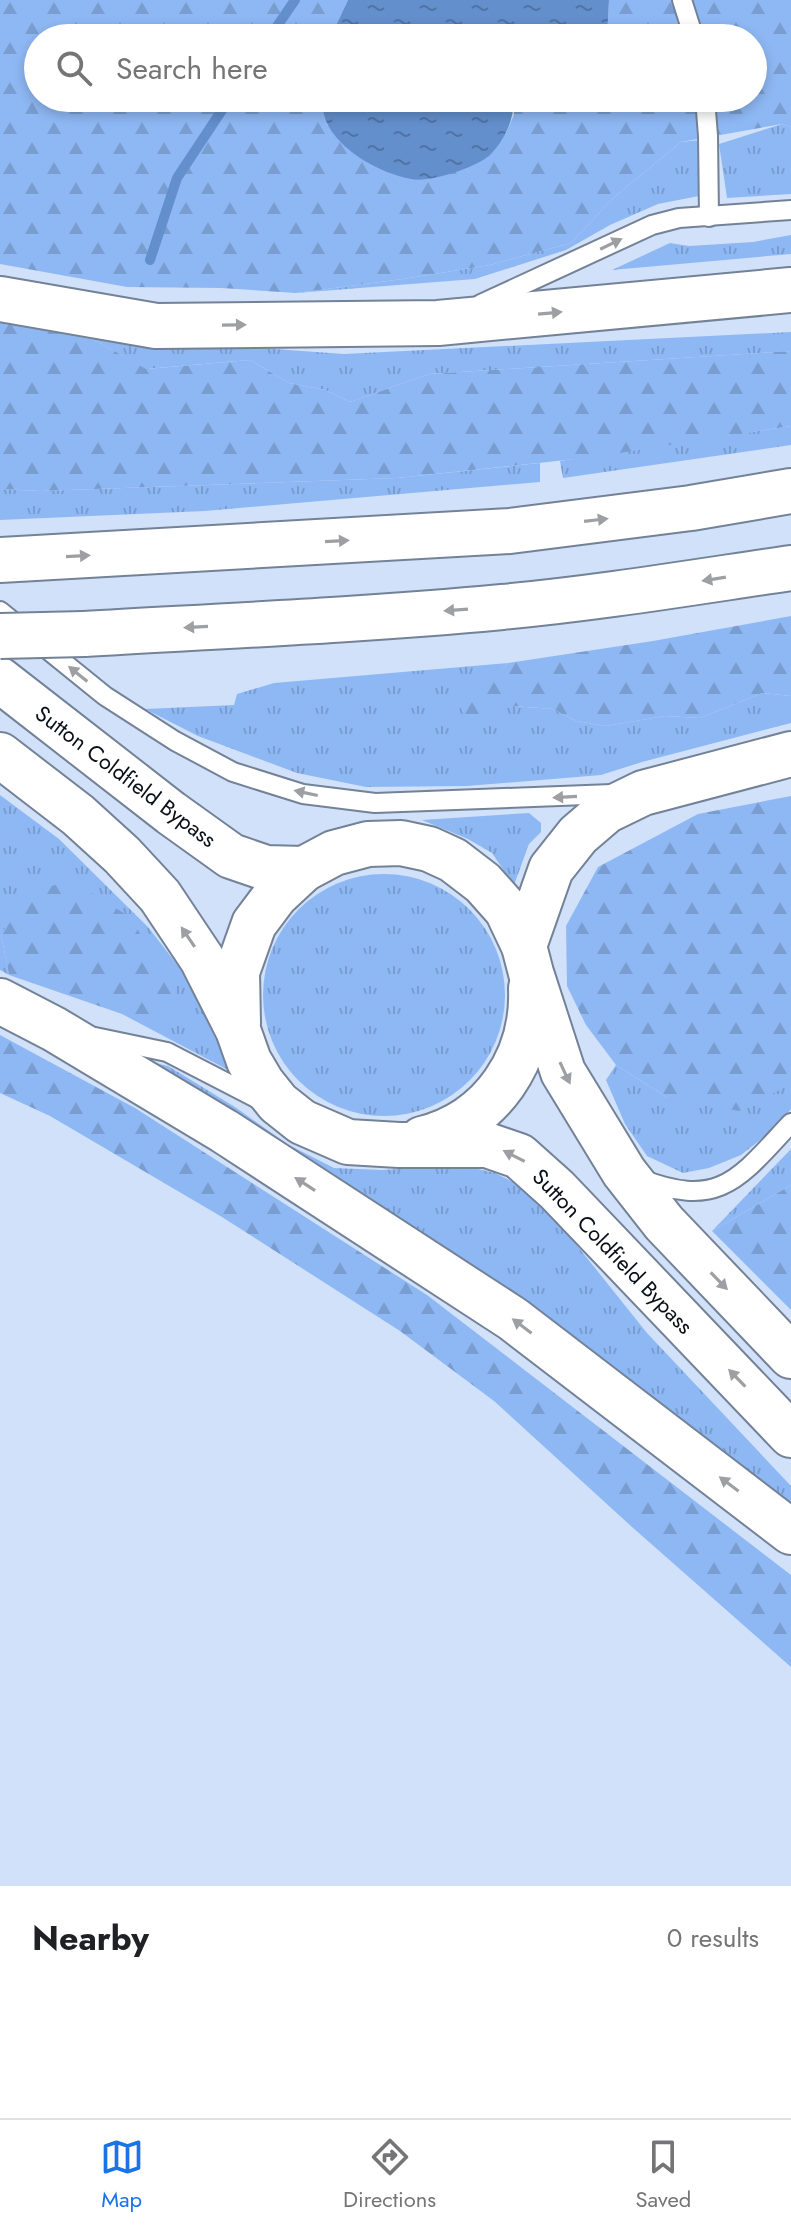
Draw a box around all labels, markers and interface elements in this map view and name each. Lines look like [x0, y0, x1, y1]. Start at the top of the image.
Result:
search box [24, 24, 767, 112]
icon: search [52, 46, 96, 90]
text: Search here [116, 47, 268, 90]
one-way arrow [599, 237, 622, 251]
one-way arrow [538, 306, 563, 319]
one-way arrow [222, 319, 247, 332]
one-way arrow [584, 513, 609, 526]
one-way arrow [325, 534, 350, 547]
one-way arrow [66, 549, 91, 562]
one-way arrow [701, 574, 726, 586]
one-way arrow [443, 604, 468, 617]
one-way arrow [183, 621, 208, 634]
one-way arrow [68, 666, 88, 683]
street label: Sutton Coldfield Bypass [29, 697, 223, 855]
one-way arrow [293, 787, 318, 799]
one-way arrow [552, 790, 577, 803]
one-way arrow [181, 926, 195, 948]
one-way arrow [558, 1062, 572, 1085]
one-way arrow [502, 1149, 525, 1163]
street label: Sutton Coldfield Bypass [525, 1161, 701, 1341]
one-way arrow [294, 1177, 316, 1191]
one-way arrow [709, 1271, 728, 1290]
one-way arrow [512, 1319, 533, 1335]
one-way arrow [728, 1369, 747, 1388]
one-way arrow [719, 1477, 739, 1493]
text: Nearby [32, 1914, 149, 1963]
text: 0 results [667, 1919, 759, 1957]
tab: Map [100, 2135, 144, 2215]
tab: Directions [343, 2135, 436, 2215]
tab: Saved [636, 2135, 691, 2215]

